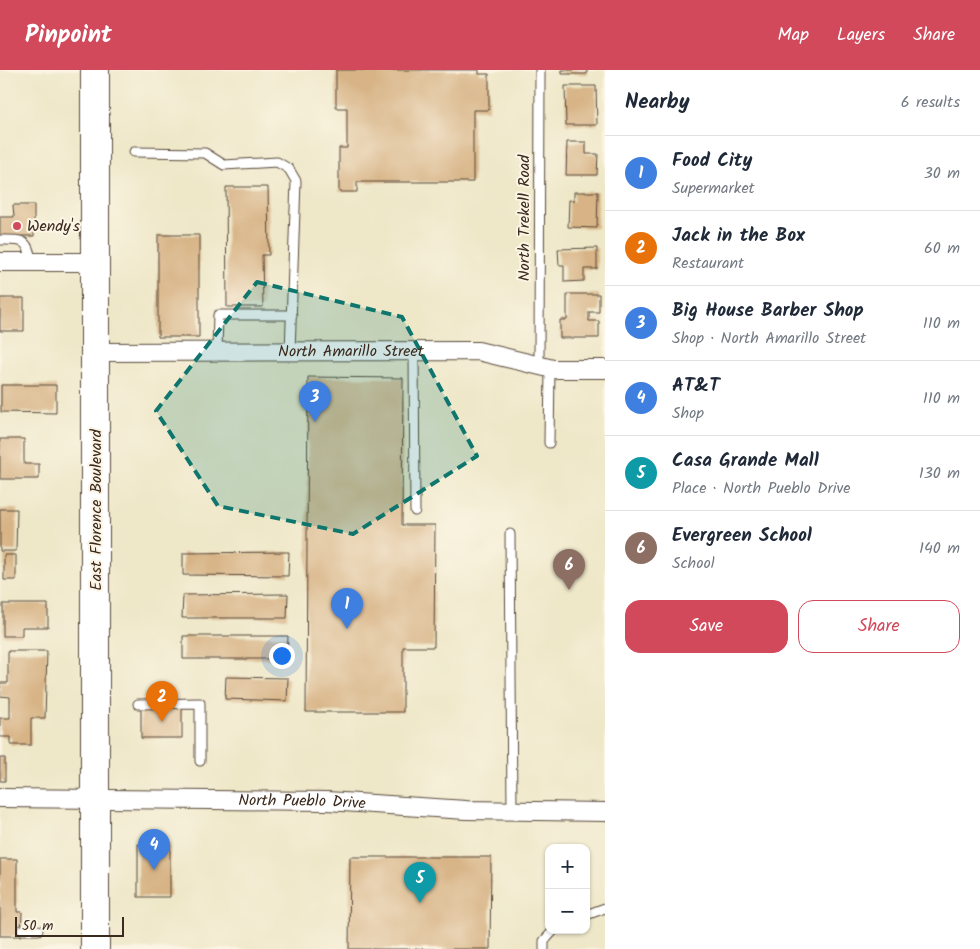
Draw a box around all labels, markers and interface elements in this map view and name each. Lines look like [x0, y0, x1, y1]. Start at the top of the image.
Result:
text: Pinpoint [25, 16, 112, 55]
text: Map [778, 21, 809, 50]
text: Layers [837, 21, 885, 50]
text: Share [913, 21, 955, 50]
text: Nearby [625, 86, 690, 119]
text: 6 results [901, 90, 960, 115]
text: Food City [672, 146, 752, 176]
street label: North Trekell Road [512, 154, 537, 281]
text: 1 [639, 161, 643, 186]
text: 30 m [924, 161, 960, 186]
text: Supermarket [672, 176, 755, 201]
place label: Wendy's [27, 214, 80, 239]
marker: Wendy's [11, 220, 23, 232]
text: Jack in the Box [672, 221, 805, 251]
text: 2 [636, 236, 646, 261]
text: 60 m [924, 236, 960, 261]
text: Restaurant [672, 251, 744, 276]
text: Big House Barber Shop [672, 296, 864, 326]
text: 3 [637, 311, 645, 336]
text: 110 m [923, 311, 960, 336]
text: Shop · North Amarillo Street [672, 326, 866, 351]
street label: North Amarillo Street [278, 339, 425, 364]
text: AT&T [672, 371, 720, 401]
pin: 3 [299, 381, 331, 422]
text: 4 [637, 386, 645, 411]
text: 110 m [923, 386, 960, 411]
text: Shop [672, 401, 704, 426]
street label: East Florence Boulevard [84, 428, 109, 591]
text: Casa Grande Mall [672, 446, 819, 476]
text: 5 [637, 461, 645, 486]
text: 130 m [919, 461, 960, 486]
text: Place · North Pueblo Drive [672, 476, 851, 501]
text: Evergreen School [672, 521, 812, 551]
text: 6 [637, 536, 645, 561]
text: 140 m [919, 536, 960, 561]
pin: 6 [553, 549, 585, 590]
text: School [672, 551, 715, 576]
pin: 1 [331, 588, 363, 629]
button: Save [625, 600, 788, 653]
button: Share [798, 600, 960, 653]
your location [269, 643, 295, 669]
pin: 2 [146, 681, 178, 722]
street label: North Pueblo Drive [238, 788, 367, 816]
pin: 4 [138, 829, 170, 870]
map controls [545, 844, 590, 934]
button: + [545, 844, 590, 889]
pin: 5 [404, 862, 436, 903]
button: − [545, 889, 590, 934]
scale bar [15, 914, 124, 937]
text: 50 m [22, 915, 53, 937]

